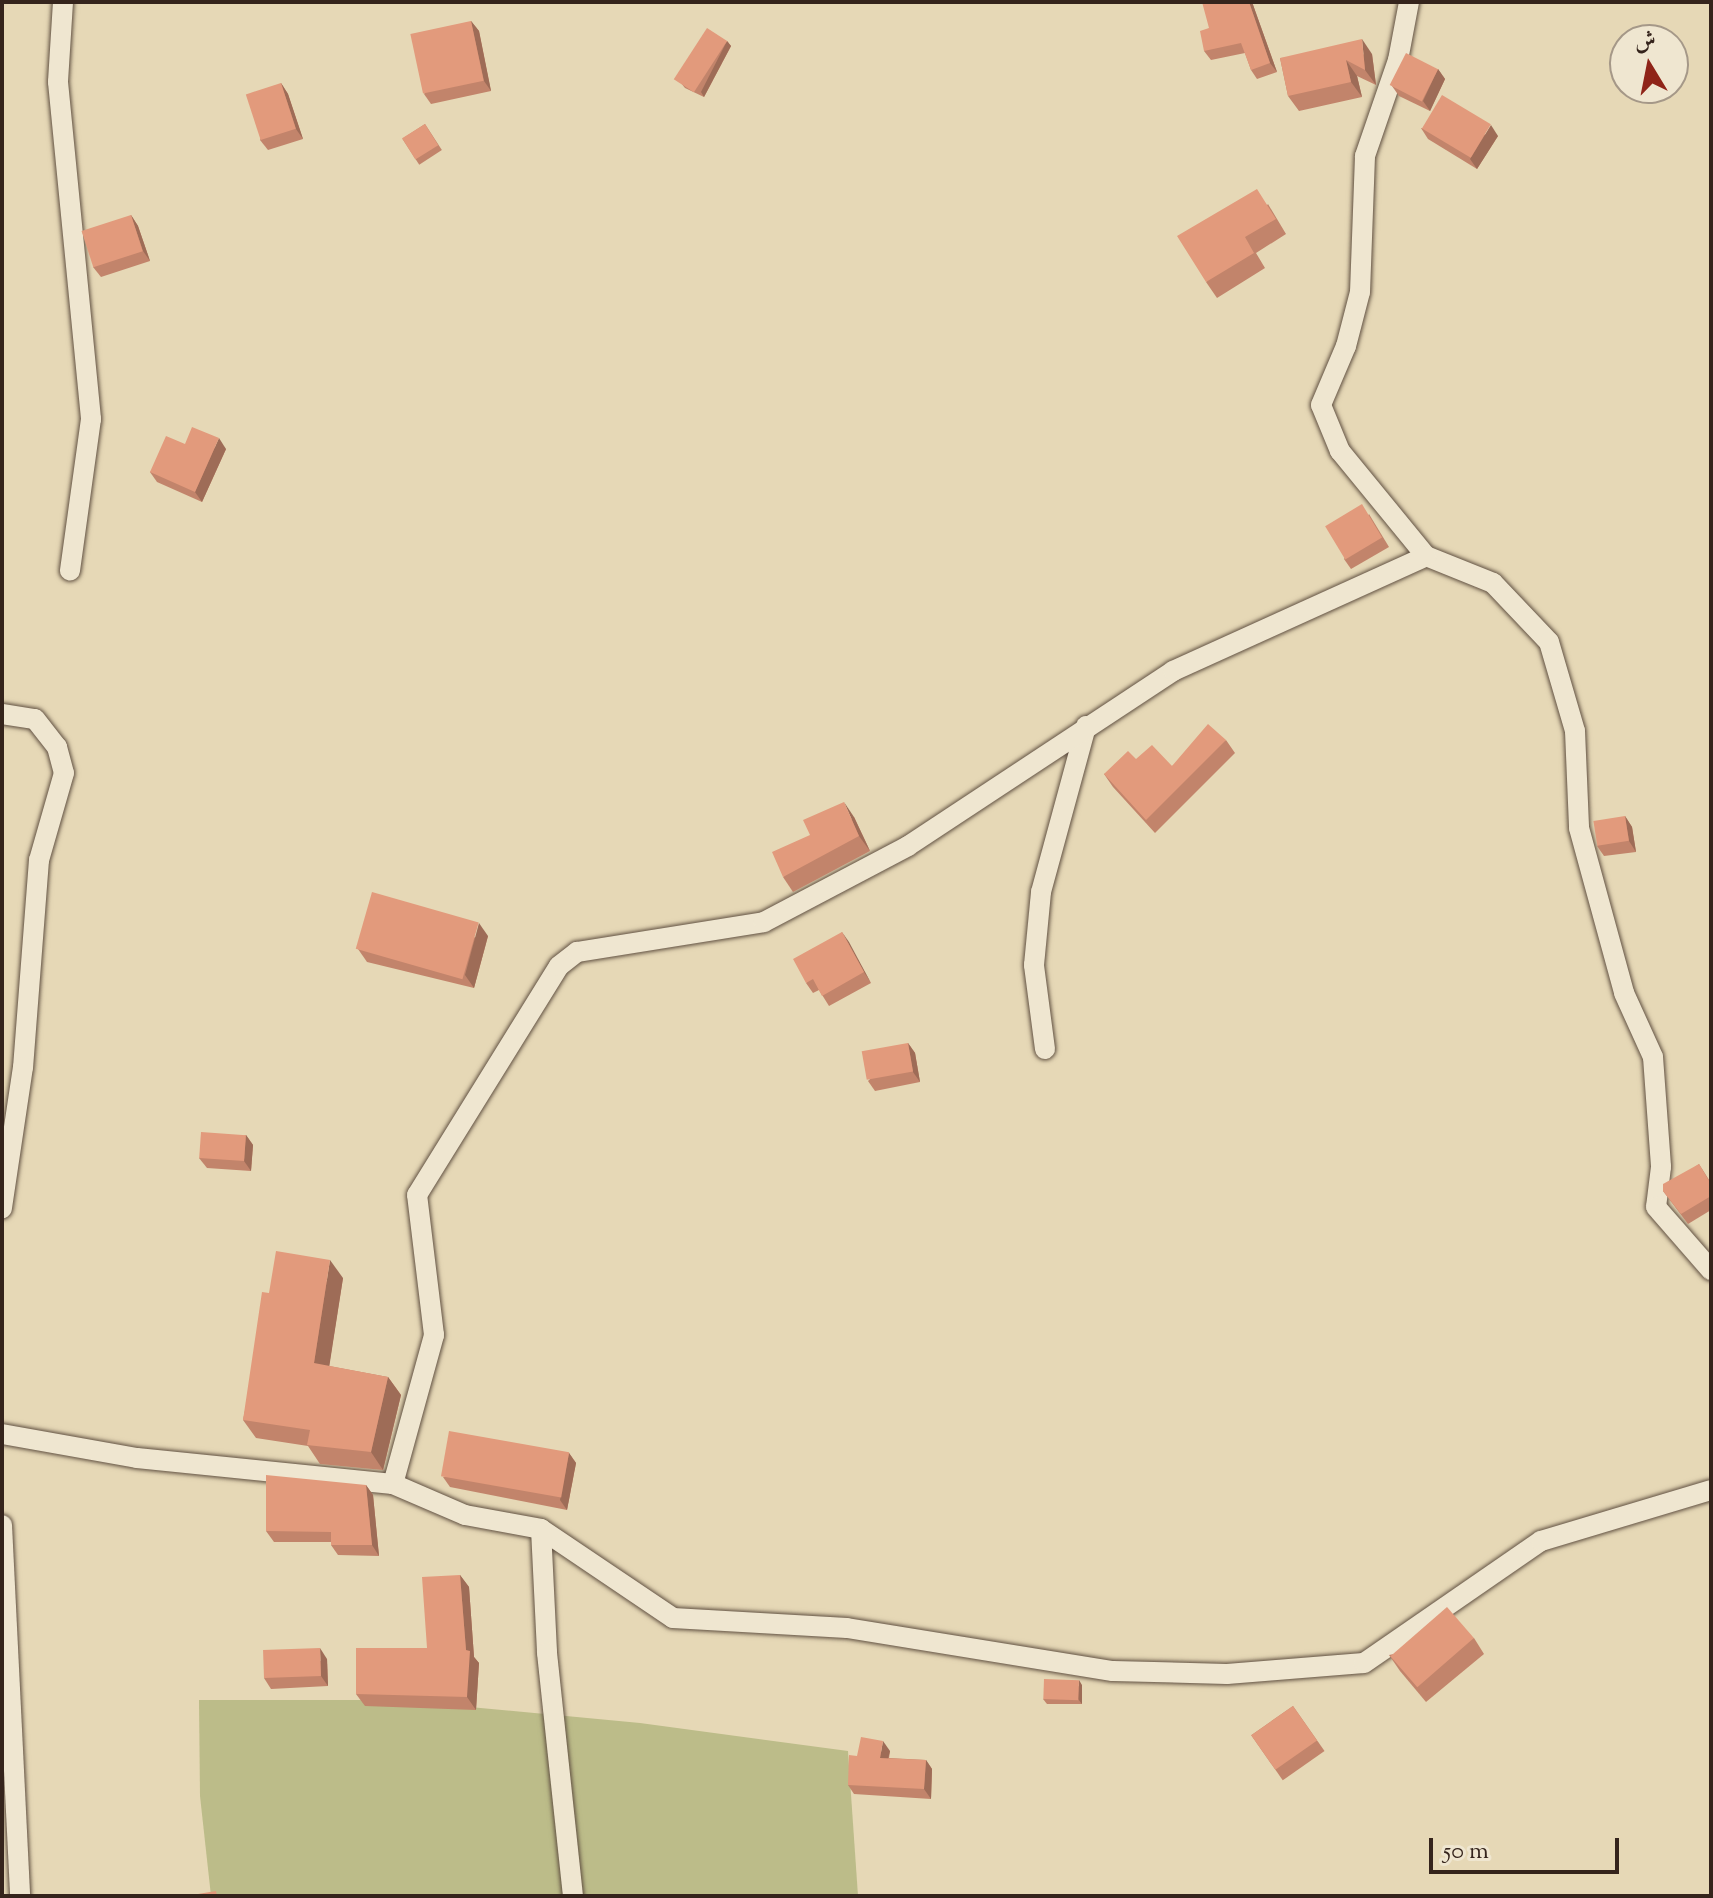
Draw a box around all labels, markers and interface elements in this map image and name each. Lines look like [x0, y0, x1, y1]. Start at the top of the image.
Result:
north arrow [1609, 24, 1689, 104]
text: ش [1632, 25, 1659, 60]
scale bar [1433, 1822, 1623, 1872]
text: 50 m [1443, 1835, 1489, 1869]

